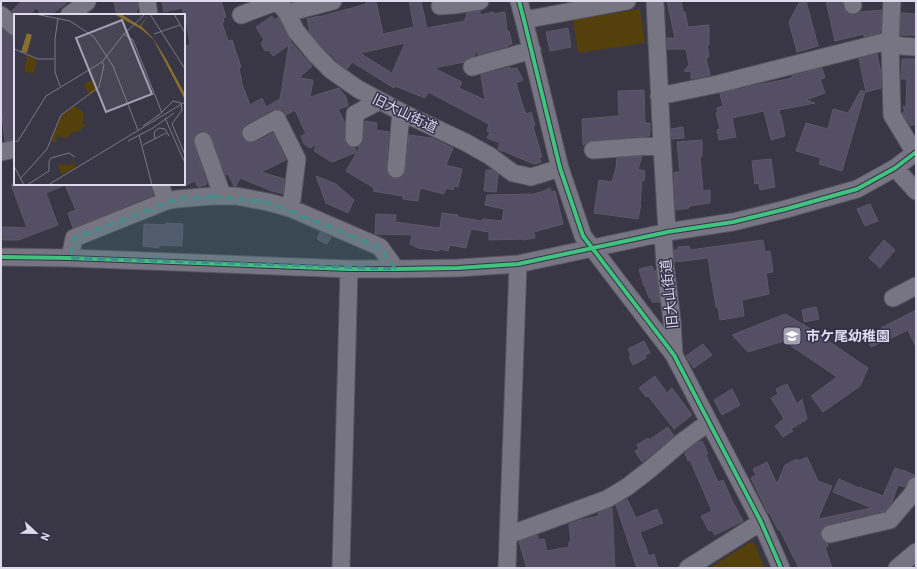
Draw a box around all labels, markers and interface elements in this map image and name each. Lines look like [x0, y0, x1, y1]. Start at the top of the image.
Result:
inset map [14, 14, 185, 185]
street label: 旧大山街道 [370, 90, 440, 136]
street label: 旧大山街道 [656, 258, 681, 330]
school or university icon: 市ケ尾幼稚園 [781, 325, 803, 347]
place label: 市ケ尾幼稚園 [806, 327, 890, 344]
north arrow [16, 513, 56, 553]
text: N [38, 531, 53, 543]

